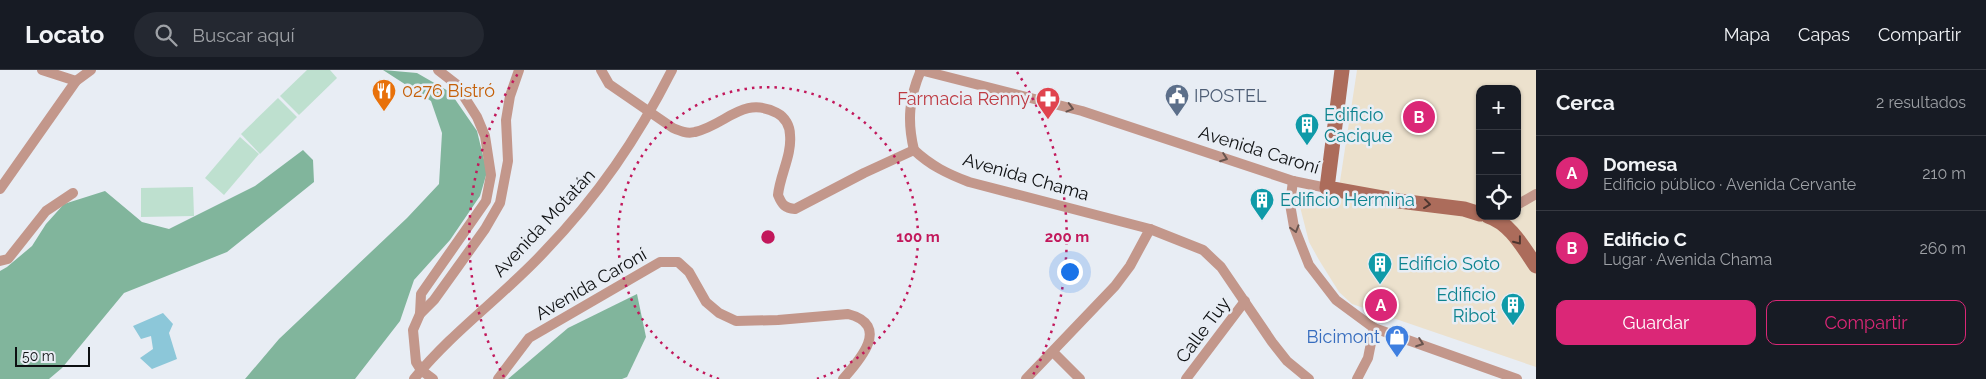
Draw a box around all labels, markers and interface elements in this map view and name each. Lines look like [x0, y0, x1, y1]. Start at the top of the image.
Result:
search box [134, 12, 484, 57]
text: Locato [25, 20, 104, 49]
icon: search [152, 21, 180, 49]
text: Buscar aquí [192, 24, 295, 46]
text: Mapa [1724, 24, 1770, 45]
text: Capas [1798, 24, 1850, 45]
text: Compartir [1878, 24, 1961, 45]
restaurant icon: 0276 Bistró [371, 78, 397, 112]
place label: 0276 Bistró [402, 80, 495, 101]
public building icon: IPOSTEL [1164, 83, 1190, 117]
place label: IPOSTEL [1194, 85, 1267, 106]
map controls [1476, 85, 1521, 220]
button: + [1476, 85, 1521, 130]
pharmacy icon: Farmacia Renny [1035, 86, 1061, 120]
place label: Farmacia Renny [897, 88, 1030, 109]
text: Cerca [1556, 90, 1615, 115]
text: 2 resultados [1876, 93, 1966, 112]
pin: B [1403, 98, 1435, 136]
one-way arrow [1065, 102, 1073, 112]
place label: Edificio Cacique [1324, 104, 1393, 146]
building icon: Edificio Cacique [1294, 112, 1320, 146]
street label: Avenida Caroní [1196, 121, 1322, 178]
button: − [1476, 130, 1521, 175]
street label: Avenida Chama [961, 148, 1092, 205]
one-way arrow [1219, 152, 1228, 162]
text: Domesa [1603, 153, 1677, 175]
street label: Avenida Motatán [488, 164, 599, 281]
text: A [1567, 164, 1577, 183]
text: 210 m [1922, 164, 1966, 183]
button: locate [1476, 175, 1521, 220]
text: Edificio público · Avenida Cervante [1603, 175, 1856, 194]
building icon: Edificio Hermina [1249, 187, 1275, 221]
place label: Edificio Hermina [1280, 189, 1415, 210]
one-way arrow [1423, 198, 1431, 209]
one-way arrow [1290, 224, 1300, 233]
centre of rings [759, 228, 777, 246]
text: 100 m [896, 228, 940, 246]
text: 200 m [1045, 228, 1089, 246]
text: Edificio C [1603, 228, 1687, 250]
one-way arrow [1513, 235, 1521, 244]
text: B [1567, 239, 1577, 258]
text: 260 m [1919, 239, 1966, 258]
street label: Avenida Caroní [531, 243, 650, 324]
text: Lugar · Avenida Chama [1603, 250, 1772, 269]
building icon: Edificio Soto [1367, 251, 1393, 285]
place label: Edificio Soto [1398, 253, 1500, 274]
your location [1057, 259, 1083, 285]
place label: Edificio Ribot [1437, 284, 1496, 326]
pin: A [1365, 286, 1397, 324]
building icon: Edificio Ribot [1500, 292, 1526, 326]
street label: Calle Tuy [1171, 293, 1234, 367]
button: Guardar [1556, 300, 1756, 345]
button: Compartir [1766, 300, 1966, 345]
shop icon: Bicimont [1384, 324, 1410, 358]
place label: Bicimont [1307, 326, 1380, 347]
one-way arrow [1415, 337, 1424, 347]
scale bar [15, 344, 90, 367]
text: 50 m [22, 348, 55, 364]

